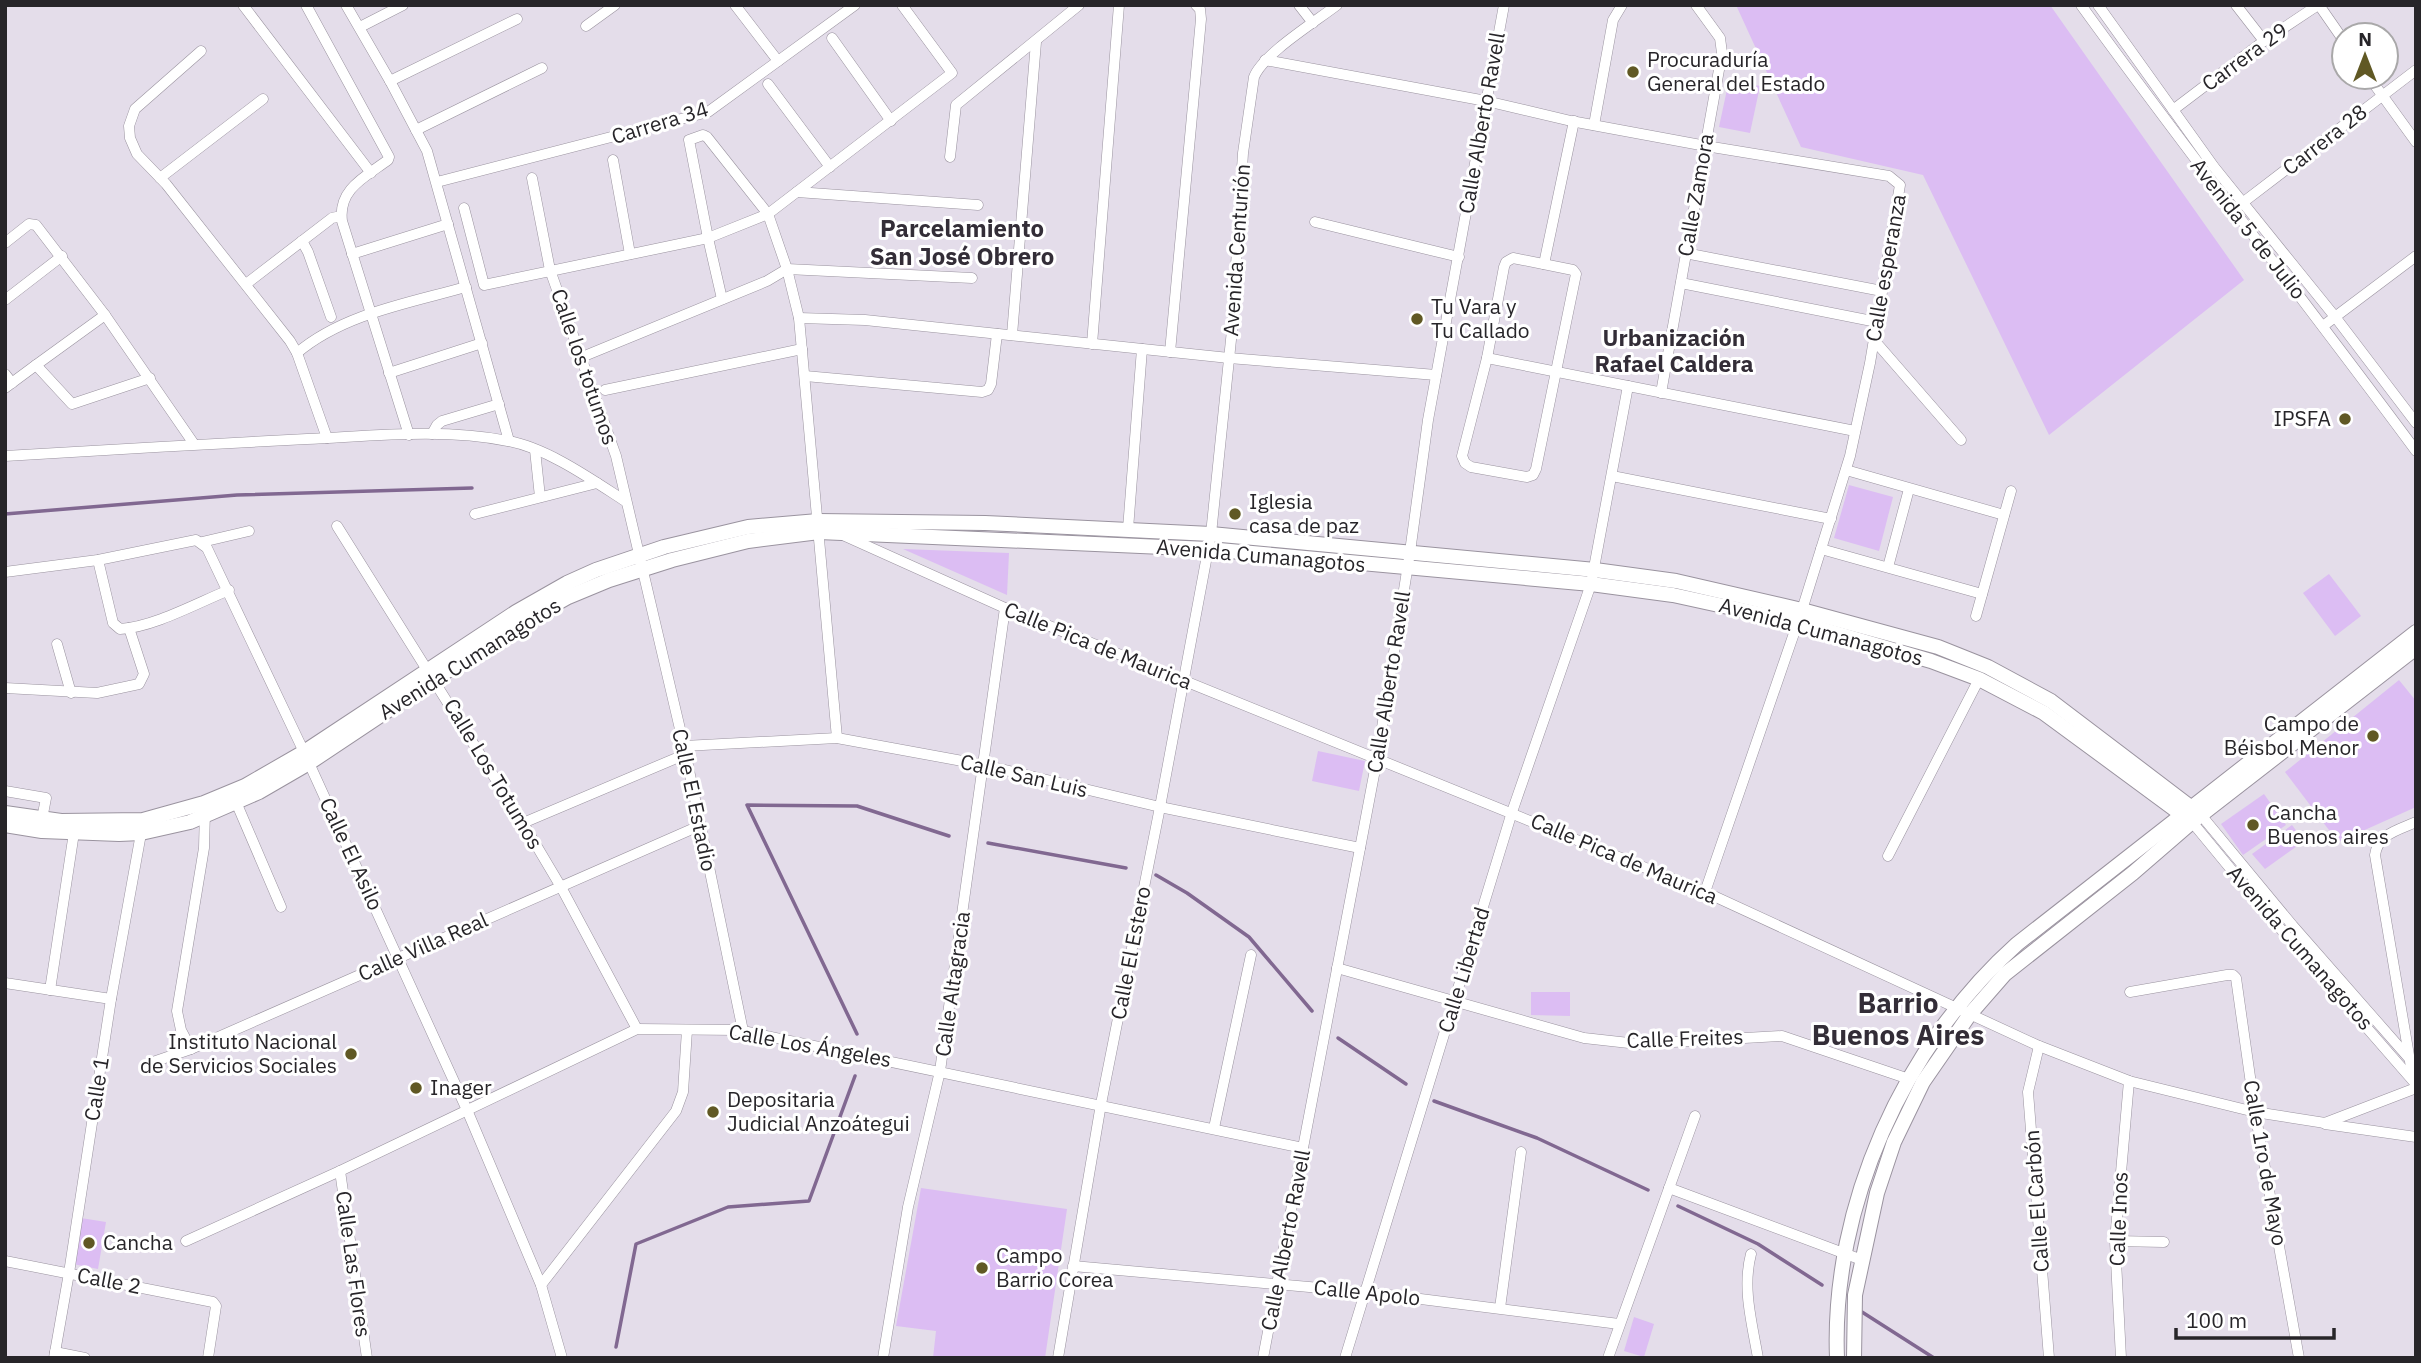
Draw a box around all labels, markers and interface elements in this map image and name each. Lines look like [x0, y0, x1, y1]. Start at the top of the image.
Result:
street label: Carrera 29 [2196, 15, 2293, 97]
north arrow [2330, 21, 2400, 91]
text: N [2358, 27, 2372, 51]
street label: Calle Alberto Ravell [1451, 30, 1511, 216]
place label: Procuraduría General del Estado [1647, 45, 1825, 97]
marker: Procuraduría General del Estado [1625, 64, 1641, 80]
street label: Carrera 34 [608, 94, 712, 150]
street label: Carrera 28 [2276, 97, 2372, 181]
street label: Calle Zamora [1670, 131, 1720, 259]
street label: Avenida 5 de Julio [2185, 152, 2313, 305]
street label: Avenida Centurión [1216, 163, 1256, 337]
street label: Calle esperanza [1858, 192, 1912, 344]
district label: Parcelamiento San José Obrero [870, 212, 1054, 272]
street label: Calle los totumos [545, 285, 625, 448]
place label: Tu Vara y Tu Callado [1431, 292, 1530, 344]
marker: Tu Vara y Tu Callado [1409, 311, 1425, 327]
district label: Urbanización Rafael Caldera [1594, 322, 1754, 378]
place label: IPSFA [2273, 404, 2331, 432]
marker: IPSFA [2337, 411, 2353, 427]
place label: Iglesia casa de paz [1249, 487, 1359, 539]
marker: Iglesia casa de paz [1227, 506, 1243, 522]
street label: Avenida Cumanagotos [1155, 532, 1367, 578]
street label: Calle Alberto Ravell [1360, 588, 1416, 775]
street label: Avenida Cumanagotos [1716, 590, 1926, 672]
street label: Avenida Cumanagotos [373, 591, 566, 726]
street label: Calle Pica de Maurica [1000, 595, 1197, 696]
street label: Calle Los Totumos [438, 693, 550, 854]
place label: Campo de Béisbol Menor [2224, 709, 2359, 761]
street label: Calle El Estadio [666, 726, 724, 874]
marker: Campo de Béisbol Menor [2365, 728, 2381, 744]
street label: Calle San Luis [958, 747, 1091, 803]
street label: Calle El Asilo [314, 793, 390, 915]
place label: Cancha Buenos aires [2267, 798, 2389, 850]
street label: Calle Pica de Maurica [1527, 806, 1722, 910]
marker: Cancha Buenos aires [2245, 817, 2261, 833]
street label: Avenida Cumanagotos [2221, 859, 2380, 1036]
street label: Calle El Estero [1103, 884, 1157, 1022]
street label: Calle Libertad [1431, 903, 1495, 1036]
street label: Calle Villa Real [353, 905, 492, 987]
street label: Calle Altagracia [928, 909, 976, 1058]
district label: Barrio Buenos Aires [1812, 984, 1984, 1053]
street label: Calle Los Ángeles [727, 1017, 894, 1073]
street label: Calle Freites [1626, 1022, 1744, 1054]
place label: Instituto Nacional de Servicios Sociales [140, 1027, 337, 1079]
marker: Instituto Nacional de Servicios Sociales [343, 1046, 359, 1062]
street label: Calle 1 [77, 1055, 115, 1123]
place label: Inager [430, 1073, 492, 1101]
street label: Calle 1ro de Mayo [2238, 1078, 2294, 1248]
marker: Inager [408, 1080, 424, 1096]
place label: Depositaria Judicial Anzoátegui [727, 1085, 910, 1137]
marker: Depositaria Judicial Anzoátegui [705, 1104, 721, 1120]
street label: Calle El Carbón [2017, 1129, 2055, 1273]
street label: Calle Alberto Ravell [1254, 1147, 1316, 1333]
street label: Calle Inos [2102, 1171, 2134, 1267]
street label: Calle Las Flores [330, 1189, 378, 1339]
place label: Cancha [103, 1228, 173, 1256]
marker: Cancha [81, 1235, 97, 1251]
place label: Campo Barrio Corea [996, 1241, 1113, 1293]
street label: Calle 2 [75, 1260, 144, 1300]
marker: Campo Barrio Corea [974, 1260, 990, 1276]
street label: Calle Apolo [1312, 1272, 1422, 1312]
scale bar [2176, 1296, 2334, 1340]
text: 100 m [2186, 1306, 2247, 1334]

